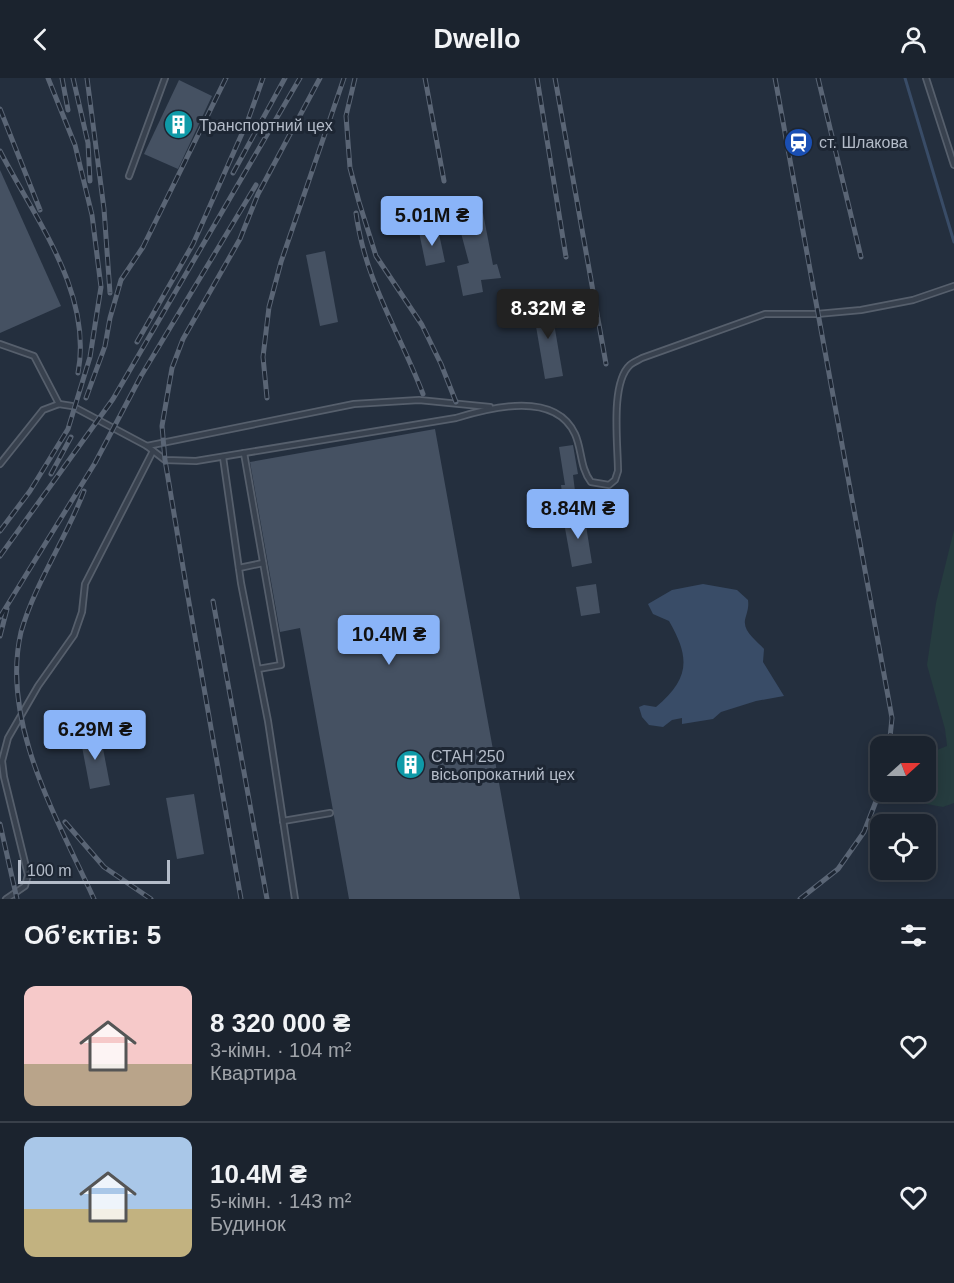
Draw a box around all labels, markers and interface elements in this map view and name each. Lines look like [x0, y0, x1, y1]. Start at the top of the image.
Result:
icon: back [24, 23, 57, 56]
icon: person [897, 23, 930, 56]
text: Dwello [433, 24, 521, 54]
building icon: Транспортний цех [162, 109, 194, 141]
place label: Транспортний цех [199, 117, 333, 134]
station icon: ст. Шлакова [782, 126, 814, 158]
place label: ст. Шлакова [819, 134, 908, 151]
pin: 5.01M ₴ [377, 196, 487, 247]
text: 5.01M ₴ [395, 204, 469, 226]
pin: 8.32M ₴ [493, 289, 603, 340]
text: 8.32M ₴ [511, 297, 585, 319]
pin: 8.84M ₴ [523, 489, 633, 540]
text: 8.84M ₴ [541, 497, 615, 519]
pin: 10.4M ₴ [334, 615, 444, 666]
text: 10.4M ₴ [352, 623, 426, 645]
pin: 6.29M ₴ [40, 710, 150, 761]
text: 6.29M ₴ [58, 718, 132, 740]
north arrow [870, 736, 936, 802]
map controls [870, 736, 936, 880]
place label: СТАН 250 вісьопрокатний цех [431, 748, 575, 783]
building icon: СТАН 250 вісьопрокатний цех [394, 749, 426, 781]
button: locate [870, 814, 936, 880]
scale bar [18, 857, 170, 884]
text: 100 m [27, 862, 71, 879]
icon: filters [897, 919, 930, 952]
text: Об’єктів: 5 [24, 920, 161, 950]
text: 8 320 000 ₴ [210, 1008, 350, 1038]
icon: home [72, 1010, 144, 1082]
icon: heart [897, 1030, 930, 1063]
text: 3-кімн. · 104 m² [210, 1039, 351, 1061]
text: Квартира [210, 1062, 296, 1084]
text: 10.4M ₴ [210, 1159, 307, 1189]
icon: home [72, 1161, 144, 1233]
icon: heart [897, 1181, 930, 1214]
text: 5-кімн. · 143 m² [210, 1190, 351, 1212]
text: Будинок [210, 1213, 286, 1235]

